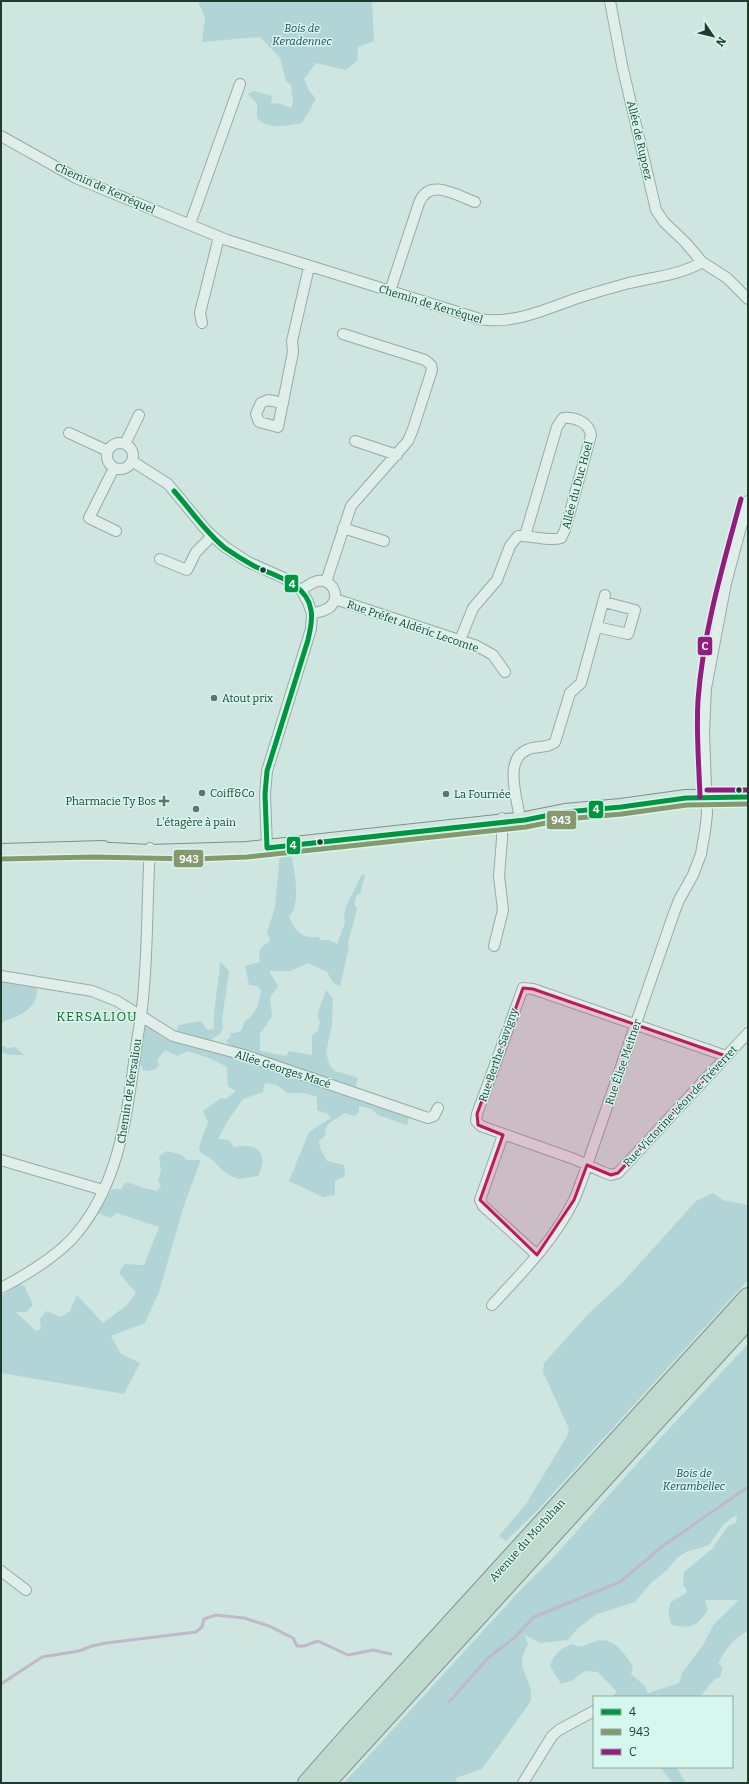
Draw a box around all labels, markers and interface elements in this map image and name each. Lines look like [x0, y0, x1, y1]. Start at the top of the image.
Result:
north arrow [693, 16, 733, 56]
park label: Bois de Keradennec [272, 22, 333, 48]
text: N [713, 34, 729, 49]
street label: Allée de Rupoez [624, 99, 655, 181]
street label: Chemin de Kerréquel [53, 160, 157, 216]
street label: Chemin de Kerréquel [377, 282, 485, 327]
street label: Allée du Duc Hoel [560, 440, 595, 530]
unlabelled marker [258, 565, 268, 575]
line badge: 4 [284, 574, 299, 593]
text: 4 [289, 578, 296, 591]
street label: Rue Préfet Aldéric Lecomte [345, 598, 480, 655]
line badge: C [697, 636, 713, 656]
text: C [702, 640, 709, 653]
place label: Atout prix [222, 692, 273, 705]
marker: Atout prix [209, 693, 219, 703]
unlabelled marker [734, 785, 744, 795]
place label: Coiff&Co [210, 787, 255, 800]
marker: Coiff&Co [197, 788, 207, 798]
place label: La Fournée [454, 788, 511, 801]
marker: La Fournée [441, 789, 451, 799]
place label: Pharmacie Ty Bos [66, 795, 156, 808]
marker: Pharmacie Ty Bos [159, 796, 169, 806]
line badge: 4 [588, 800, 604, 819]
text: 4 [593, 803, 600, 816]
marker: L'étagère à pain [191, 804, 201, 814]
line badge: 943 [546, 810, 577, 830]
text: 943 [551, 814, 571, 827]
place label: L'étagère à pain [156, 816, 236, 829]
line badge: 4 [286, 836, 301, 855]
unlabelled marker [315, 837, 325, 847]
text: 4 [290, 839, 297, 852]
line badge: 943 [173, 849, 204, 868]
text: 943 [179, 853, 199, 866]
street label: Rue Berthe Savigny [476, 1006, 521, 1104]
district label: KERSALIOU [56, 1009, 138, 1024]
street label: Rue Élise Meitner [602, 1017, 644, 1107]
street label: Chemin de Kersaliou [115, 1037, 144, 1145]
street label: Rue Victorine Léon de Tréverret [621, 1043, 740, 1170]
street label: Allée Georges Macé [233, 1048, 332, 1091]
park label: Bois de Kerambellec [663, 1467, 726, 1493]
street label: Avenue du Morbihan [487, 1496, 568, 1584]
legend [593, 1696, 733, 1768]
text: 4 [629, 1705, 636, 1719]
text: 943 [629, 1725, 650, 1739]
text: C [629, 1745, 637, 1759]

